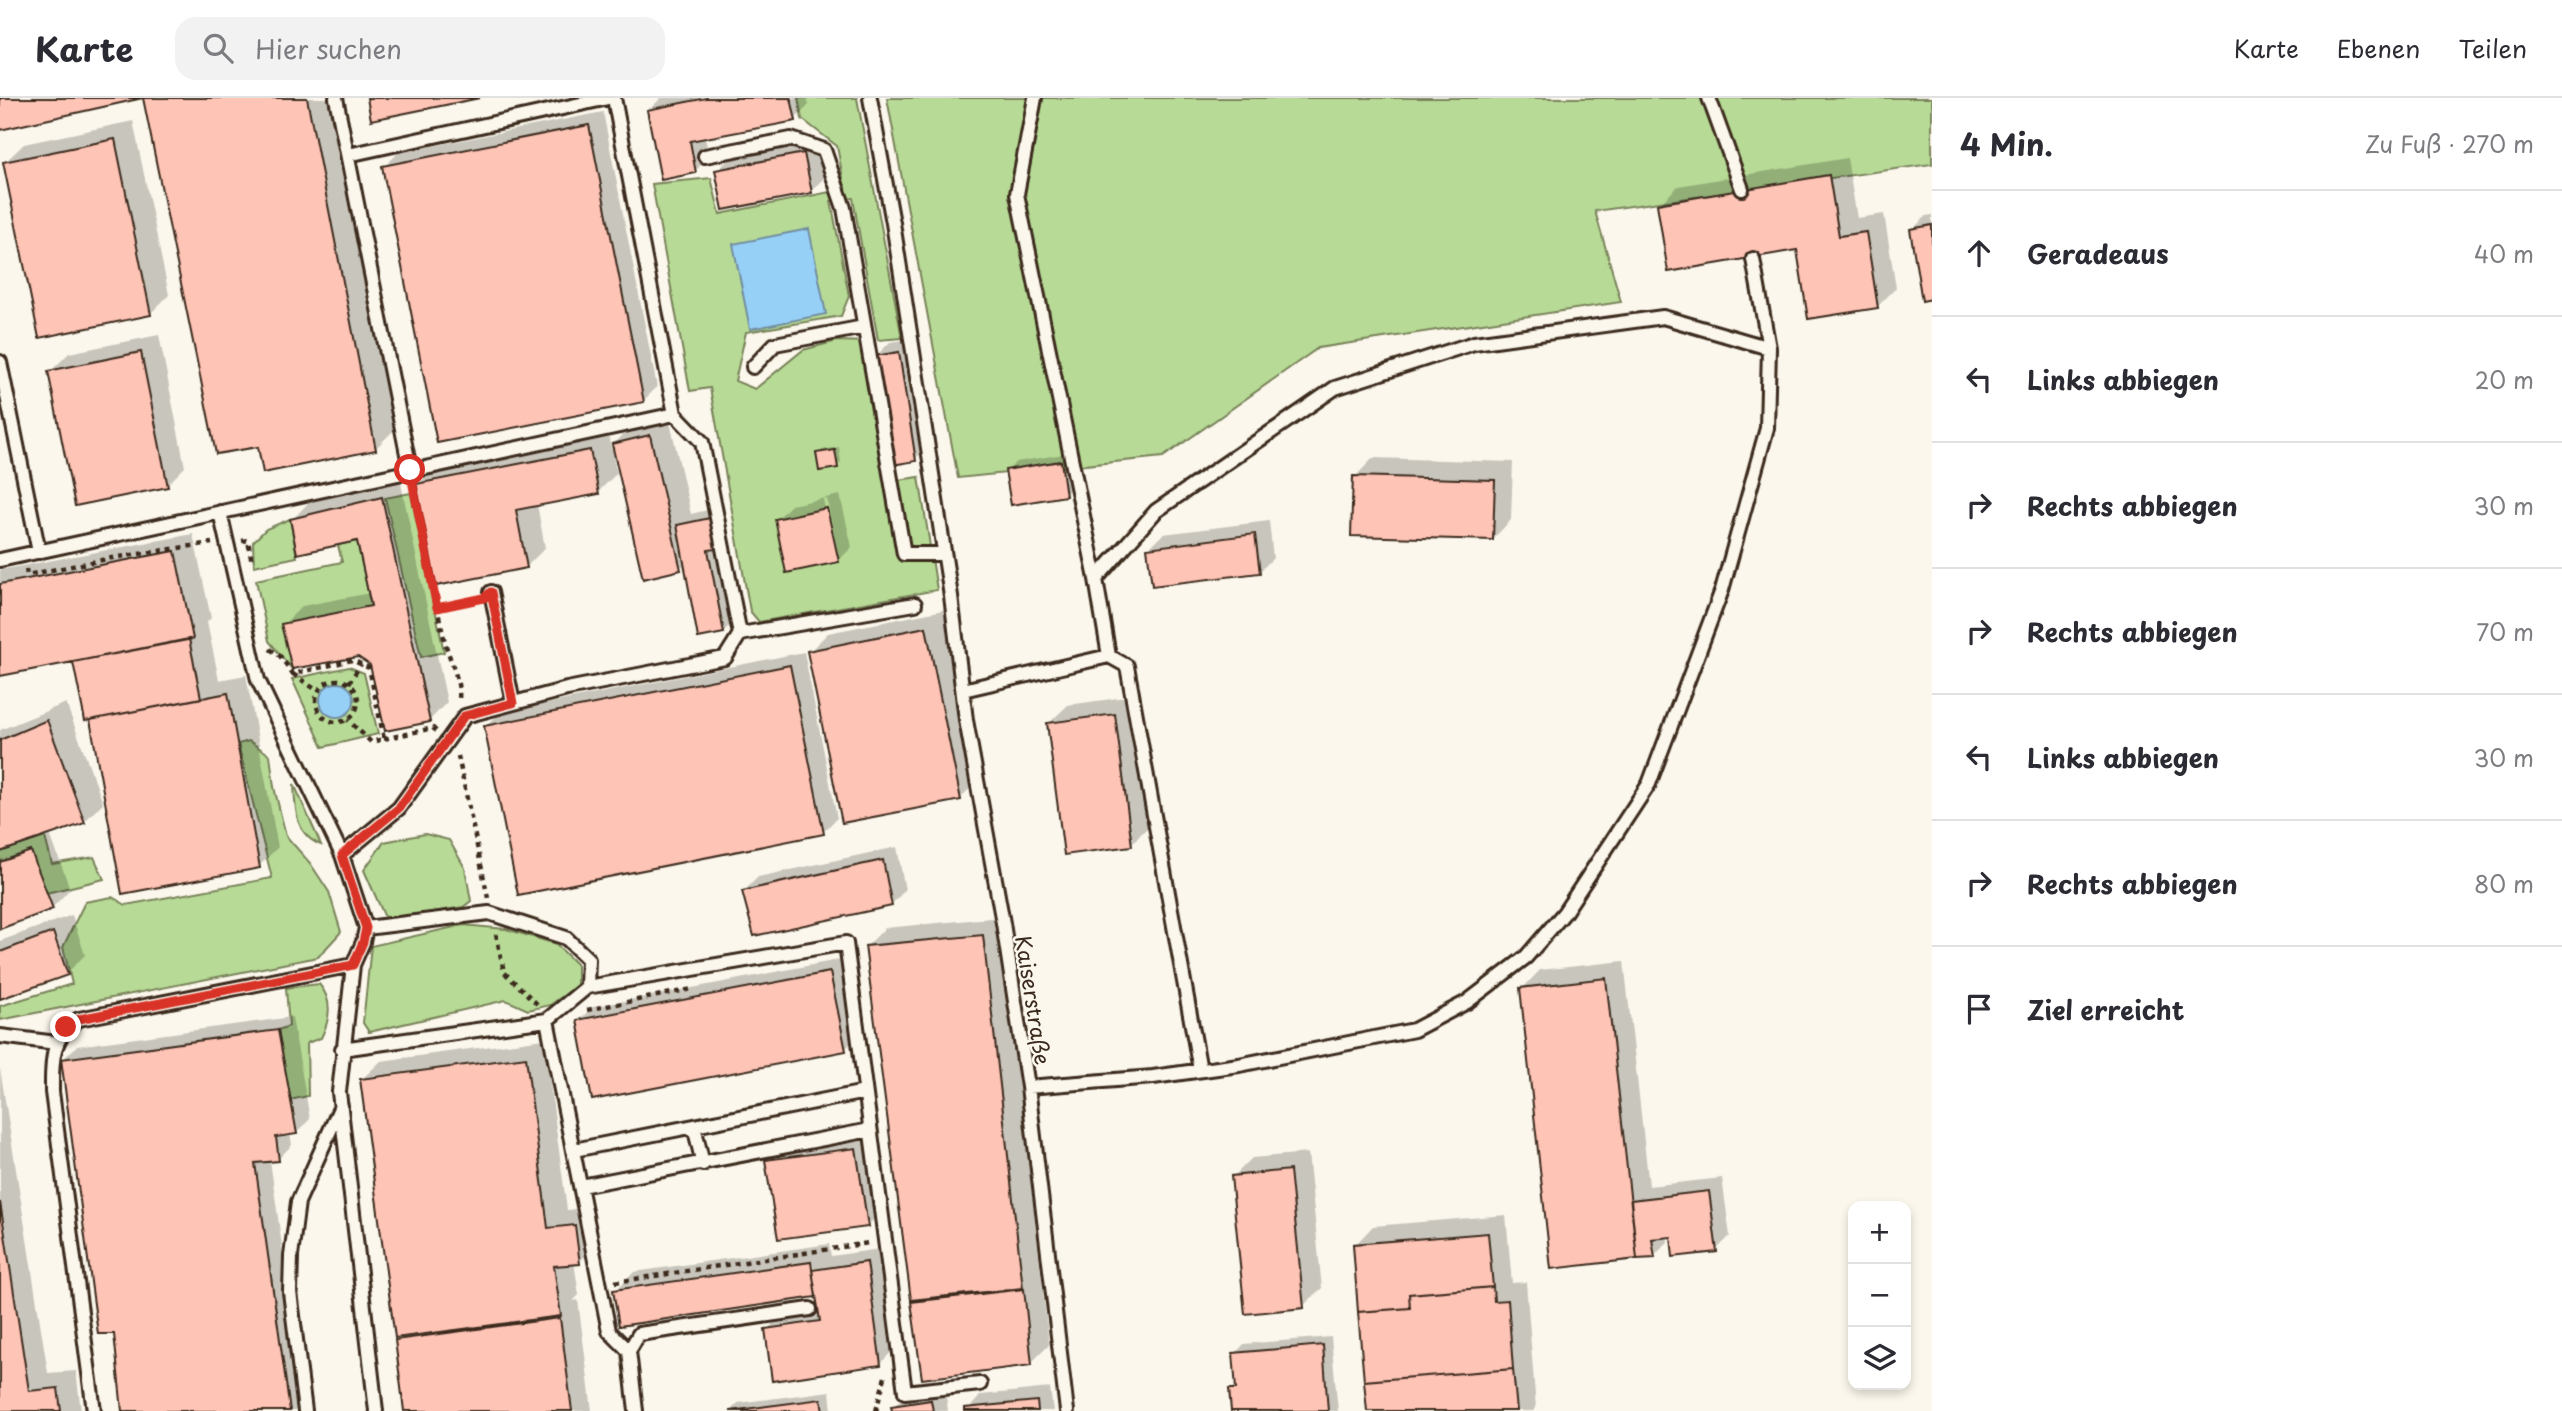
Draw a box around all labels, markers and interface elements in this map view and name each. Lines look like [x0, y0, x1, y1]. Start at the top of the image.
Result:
search box [175, 17, 665, 80]
text: Karte [35, 23, 133, 73]
icon: search [199, 29, 237, 67]
text: Hier suchen [255, 29, 402, 68]
text: Karte [2234, 30, 2299, 66]
text: Ebenen [2337, 30, 2420, 66]
text: Teilen [2458, 30, 2527, 66]
text: 4 Min. [1960, 121, 2053, 166]
text: Zu Fuß · 270 m [2365, 126, 2534, 161]
icon: ahead [1960, 234, 1998, 272]
text: Geradeaus [2027, 234, 2169, 273]
text: 40 m [2474, 236, 2534, 271]
icon: left [1960, 360, 1998, 398]
text: Links abbiegen [2027, 360, 2219, 399]
text: 20 m [2475, 362, 2534, 397]
route start [394, 454, 425, 485]
icon: right [1960, 486, 1998, 524]
text: Rechts abbiegen [2027, 486, 2238, 525]
text: 30 m [2473, 488, 2534, 523]
icon: right [1960, 612, 1998, 650]
text: Rechts abbiegen [2027, 612, 2238, 651]
text: 70 m [2476, 614, 2534, 649]
icon: left [1960, 738, 1998, 776]
text: Links abbiegen [2027, 738, 2219, 777]
text: 30 m [2473, 740, 2534, 775]
icon: right [1960, 864, 1998, 902]
text: Rechts abbiegen [2027, 864, 2238, 903]
text: 80 m [2474, 866, 2534, 901]
street label: Kaiserstraße [1008, 933, 1060, 1067]
icon: arrive [1960, 990, 1998, 1028]
text: Ziel erreicht [2027, 990, 2185, 1029]
route end [50, 1011, 81, 1042]
map controls [1848, 1201, 1911, 1390]
button: + [1848, 1201, 1911, 1264]
button: − [1848, 1264, 1911, 1327]
button: layers [1848, 1327, 1911, 1390]

